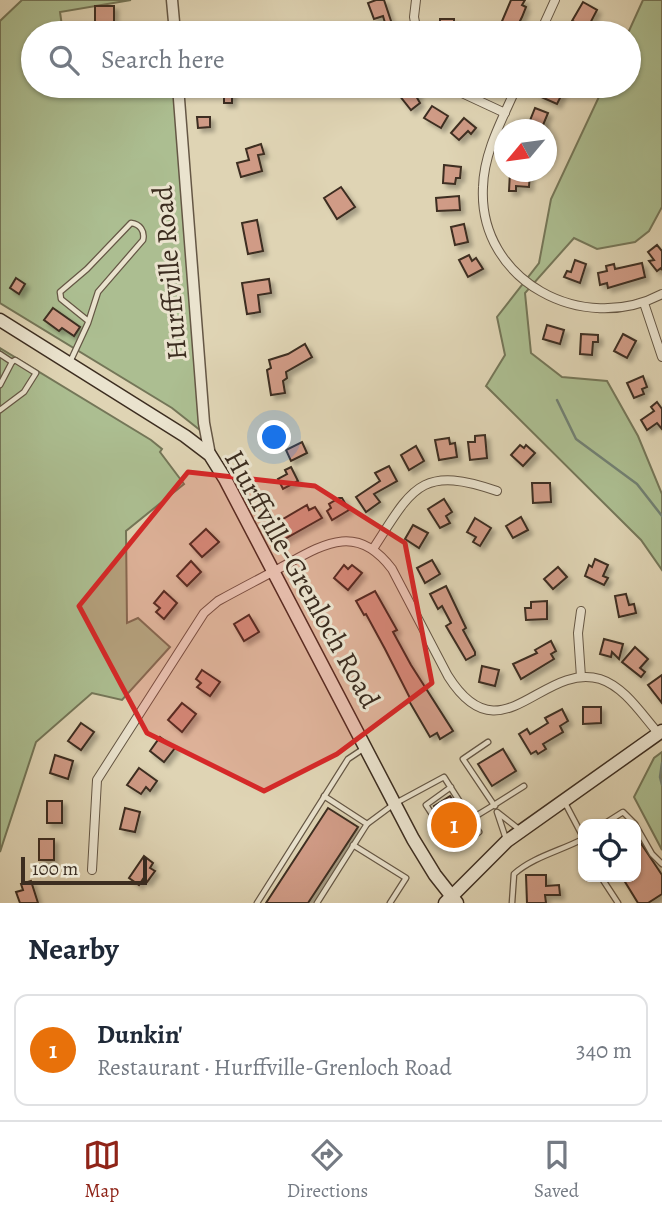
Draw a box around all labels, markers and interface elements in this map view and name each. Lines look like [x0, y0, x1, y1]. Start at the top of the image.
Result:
search box [21, 21, 641, 98]
icon: search [45, 41, 83, 79]
text: Search here [101, 42, 225, 77]
north arrow [494, 119, 557, 182]
street label: Hurffville Road [143, 183, 197, 362]
your location [257, 420, 291, 454]
street label: Hurffville-Grenloch Road [215, 443, 389, 716]
pin: 1 [431, 799, 477, 851]
map controls [578, 819, 641, 882]
button: locate [578, 819, 641, 882]
scale bar [21, 854, 147, 886]
text: 100 m [32, 856, 78, 882]
text: Nearby [28, 929, 119, 969]
text: Dunkin' [97, 1017, 183, 1052]
text: 1 [49, 1035, 57, 1066]
text: 340 m [576, 1035, 632, 1066]
text: Restaurant · Hurffville-Grenloch Road [97, 1052, 452, 1083]
tab: Map [83, 1136, 121, 1204]
tab: Directions [287, 1136, 368, 1204]
tab: Saved [534, 1136, 579, 1204]

